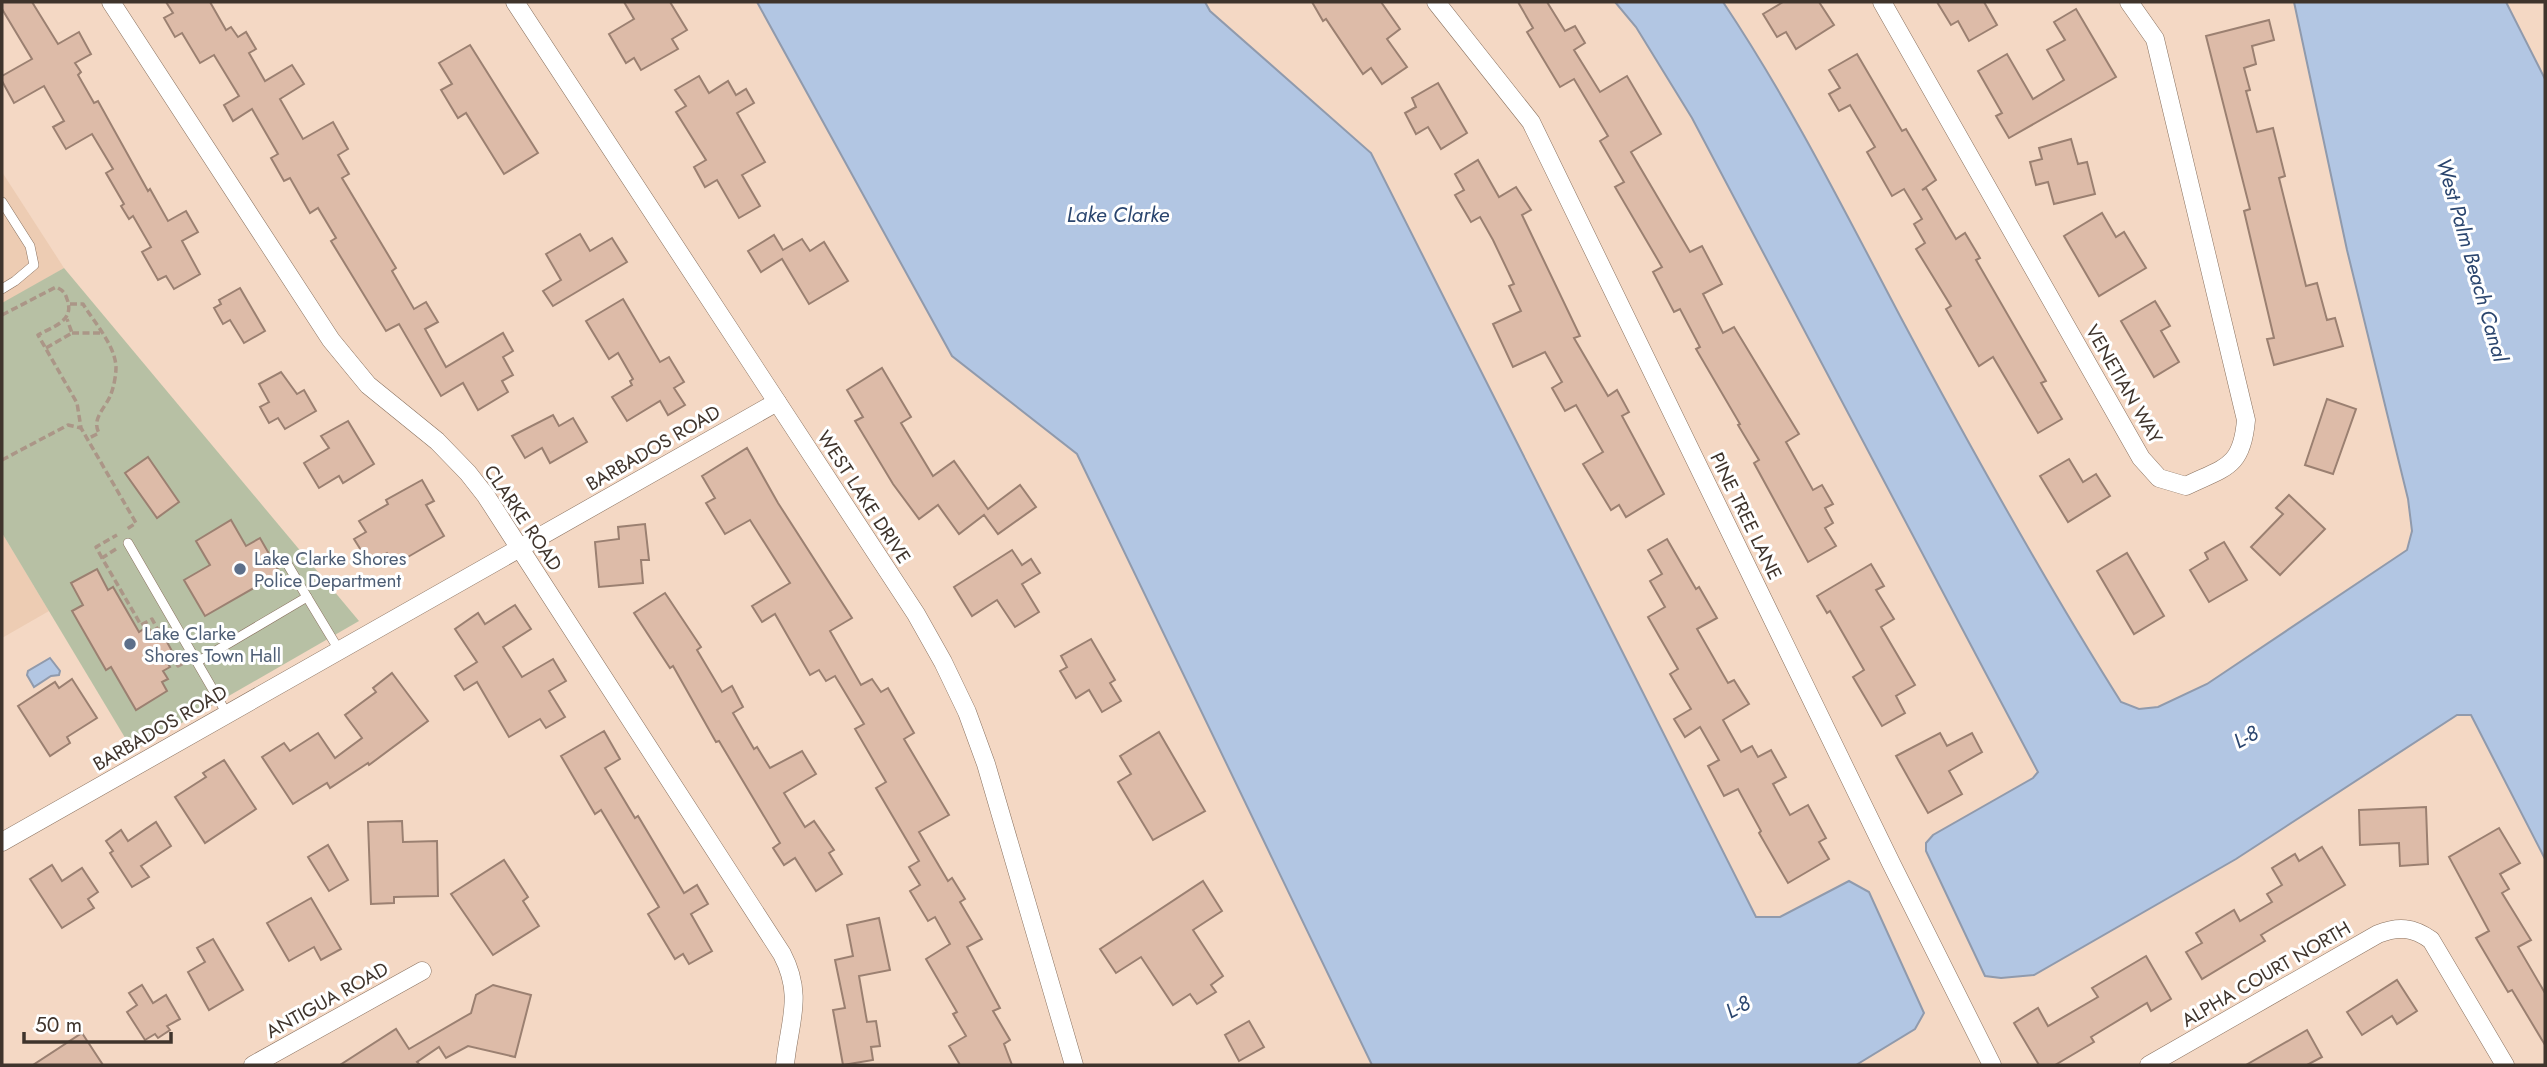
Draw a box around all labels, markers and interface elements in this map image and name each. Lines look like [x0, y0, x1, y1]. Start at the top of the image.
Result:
water label: West Palm Beach Canal [2429, 155, 2516, 366]
water label: Lake Clarke [1067, 200, 1170, 230]
street label: VENETIAN WAY [2079, 319, 2169, 449]
street label: BARBADOS ROAD [581, 399, 725, 497]
street label: WEST LAKE DRIVE [811, 425, 917, 569]
street label: PINE TREE LANE [1703, 448, 1789, 584]
street label: CLARKE ROAD [477, 460, 569, 576]
place label: Lake Clarke Shores Police Department [254, 545, 407, 594]
marker: Lake Clarke Shores Police Department [232, 561, 248, 577]
place label: Lake Clarke Shores Town Hall [144, 620, 281, 669]
marker: Lake Clarke Shores Town Hall [122, 636, 138, 652]
street label: BARBADOS ROAD [88, 679, 232, 777]
water label: L-8 [2228, 718, 2264, 756]
street label: ALPHA COURT NORTH [2176, 915, 2356, 1033]
street label: ANTIGUA ROAD [261, 955, 393, 1045]
water label: L-8 [1720, 988, 1756, 1026]
scale bar [24, 1000, 172, 1044]
text: 50 m [35, 1010, 82, 1040]

